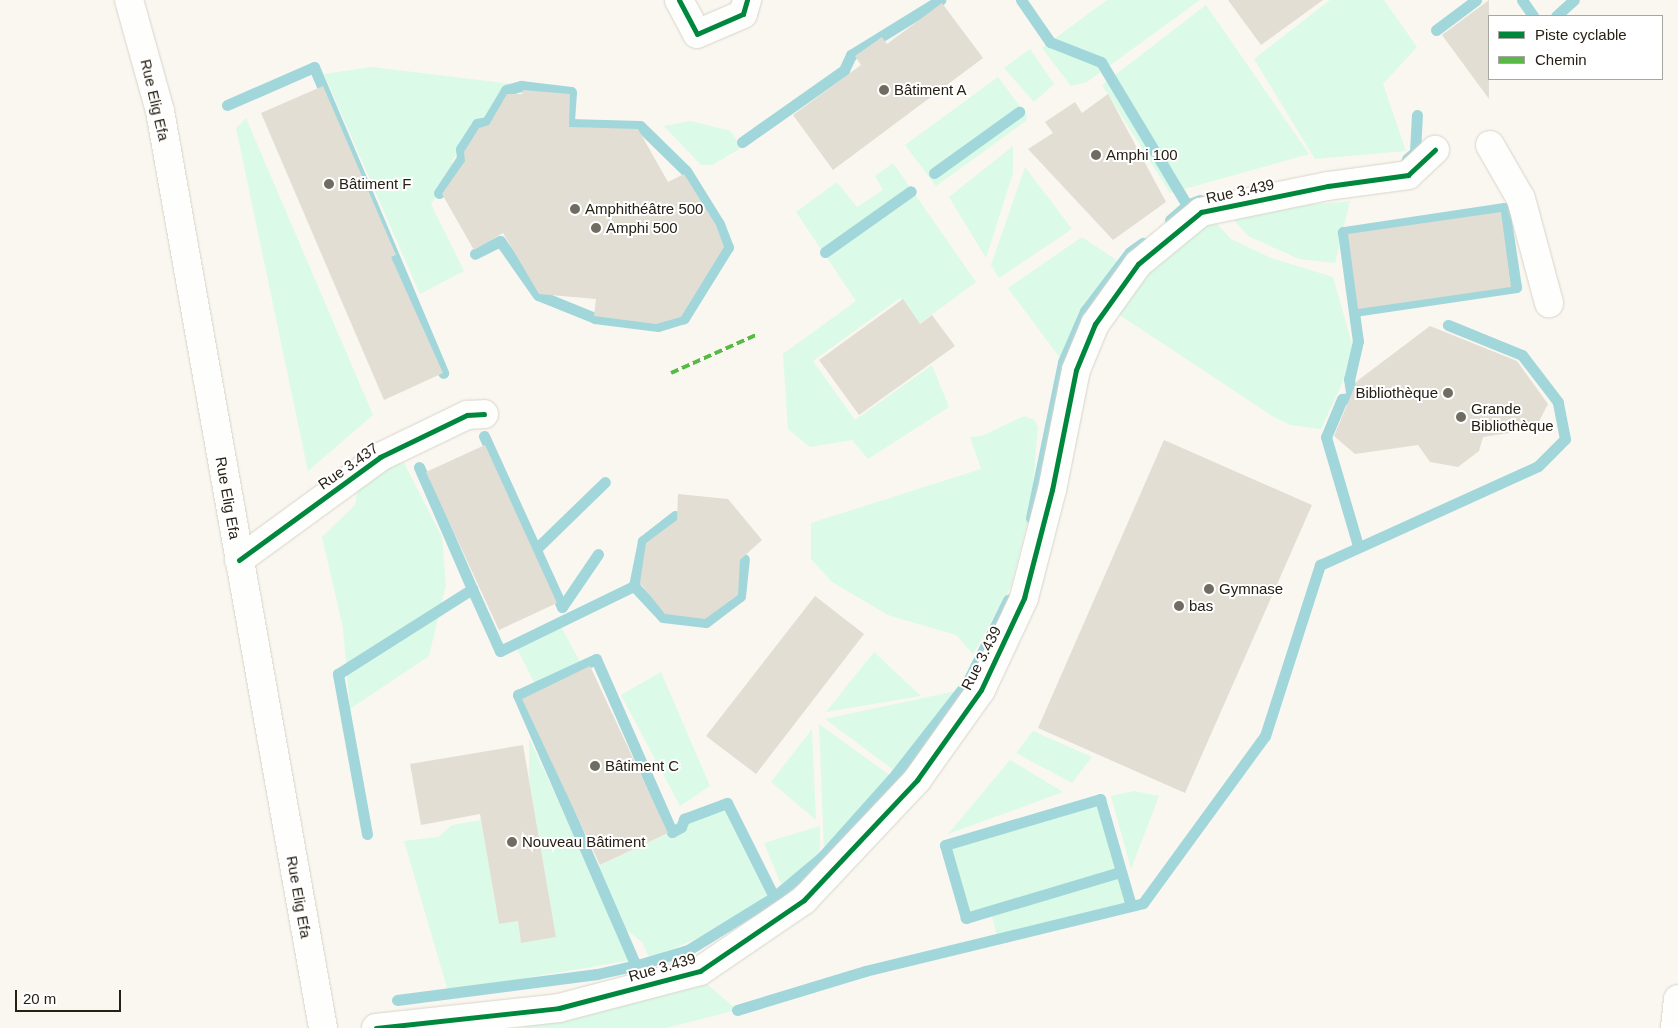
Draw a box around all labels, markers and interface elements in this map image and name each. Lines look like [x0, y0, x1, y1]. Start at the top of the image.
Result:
legend [1488, 15, 1663, 80]
text: Piste cyclable [1535, 26, 1627, 43]
text: Chemin [1535, 51, 1587, 68]
street label: Rue Elig Efa [137, 57, 173, 143]
place label: Bâtiment A [894, 81, 967, 99]
marker: Bâtiment A [878, 84, 890, 96]
place label: Amphi 100 [1106, 146, 1178, 164]
marker: Amphi 100 [1090, 149, 1102, 161]
place label: Bâtiment F [339, 175, 412, 193]
street label: Rue 3.439 [1204, 175, 1276, 207]
marker: Bâtiment F [323, 178, 335, 190]
place label: Amphithéâtre 500 [585, 200, 703, 218]
marker: Amphithéâtre 500 [569, 203, 581, 215]
place label: Amphi 500 [606, 219, 678, 237]
marker: Amphi 500 [590, 222, 602, 234]
place label: Bibliothèque [1355, 384, 1438, 402]
marker: Bibliothèque [1442, 387, 1454, 399]
place label: Grande Bibliothèque [1471, 399, 1554, 434]
marker: Grande Bibliothèque [1455, 411, 1467, 423]
street label: Rue 3.437 [314, 439, 382, 493]
street label: Rue Elig Efa [212, 455, 244, 541]
place label: Gymnase [1219, 580, 1283, 598]
marker: Gymnase [1203, 583, 1215, 595]
place label: bas [1189, 597, 1213, 615]
marker: bas [1173, 600, 1185, 612]
street label: Rue 3.439 [957, 623, 1005, 693]
place label: Bâtiment C [605, 757, 679, 775]
marker: Bâtiment C [589, 760, 601, 772]
place label: Nouveau Bâtiment [522, 833, 645, 851]
marker: Nouveau Bâtiment [506, 836, 518, 848]
street label: Rue Elig Efa [283, 854, 315, 940]
street label: Rue 3.439 [626, 949, 698, 985]
scale bar [18, 980, 124, 1012]
text: 20 m [23, 990, 56, 1007]

